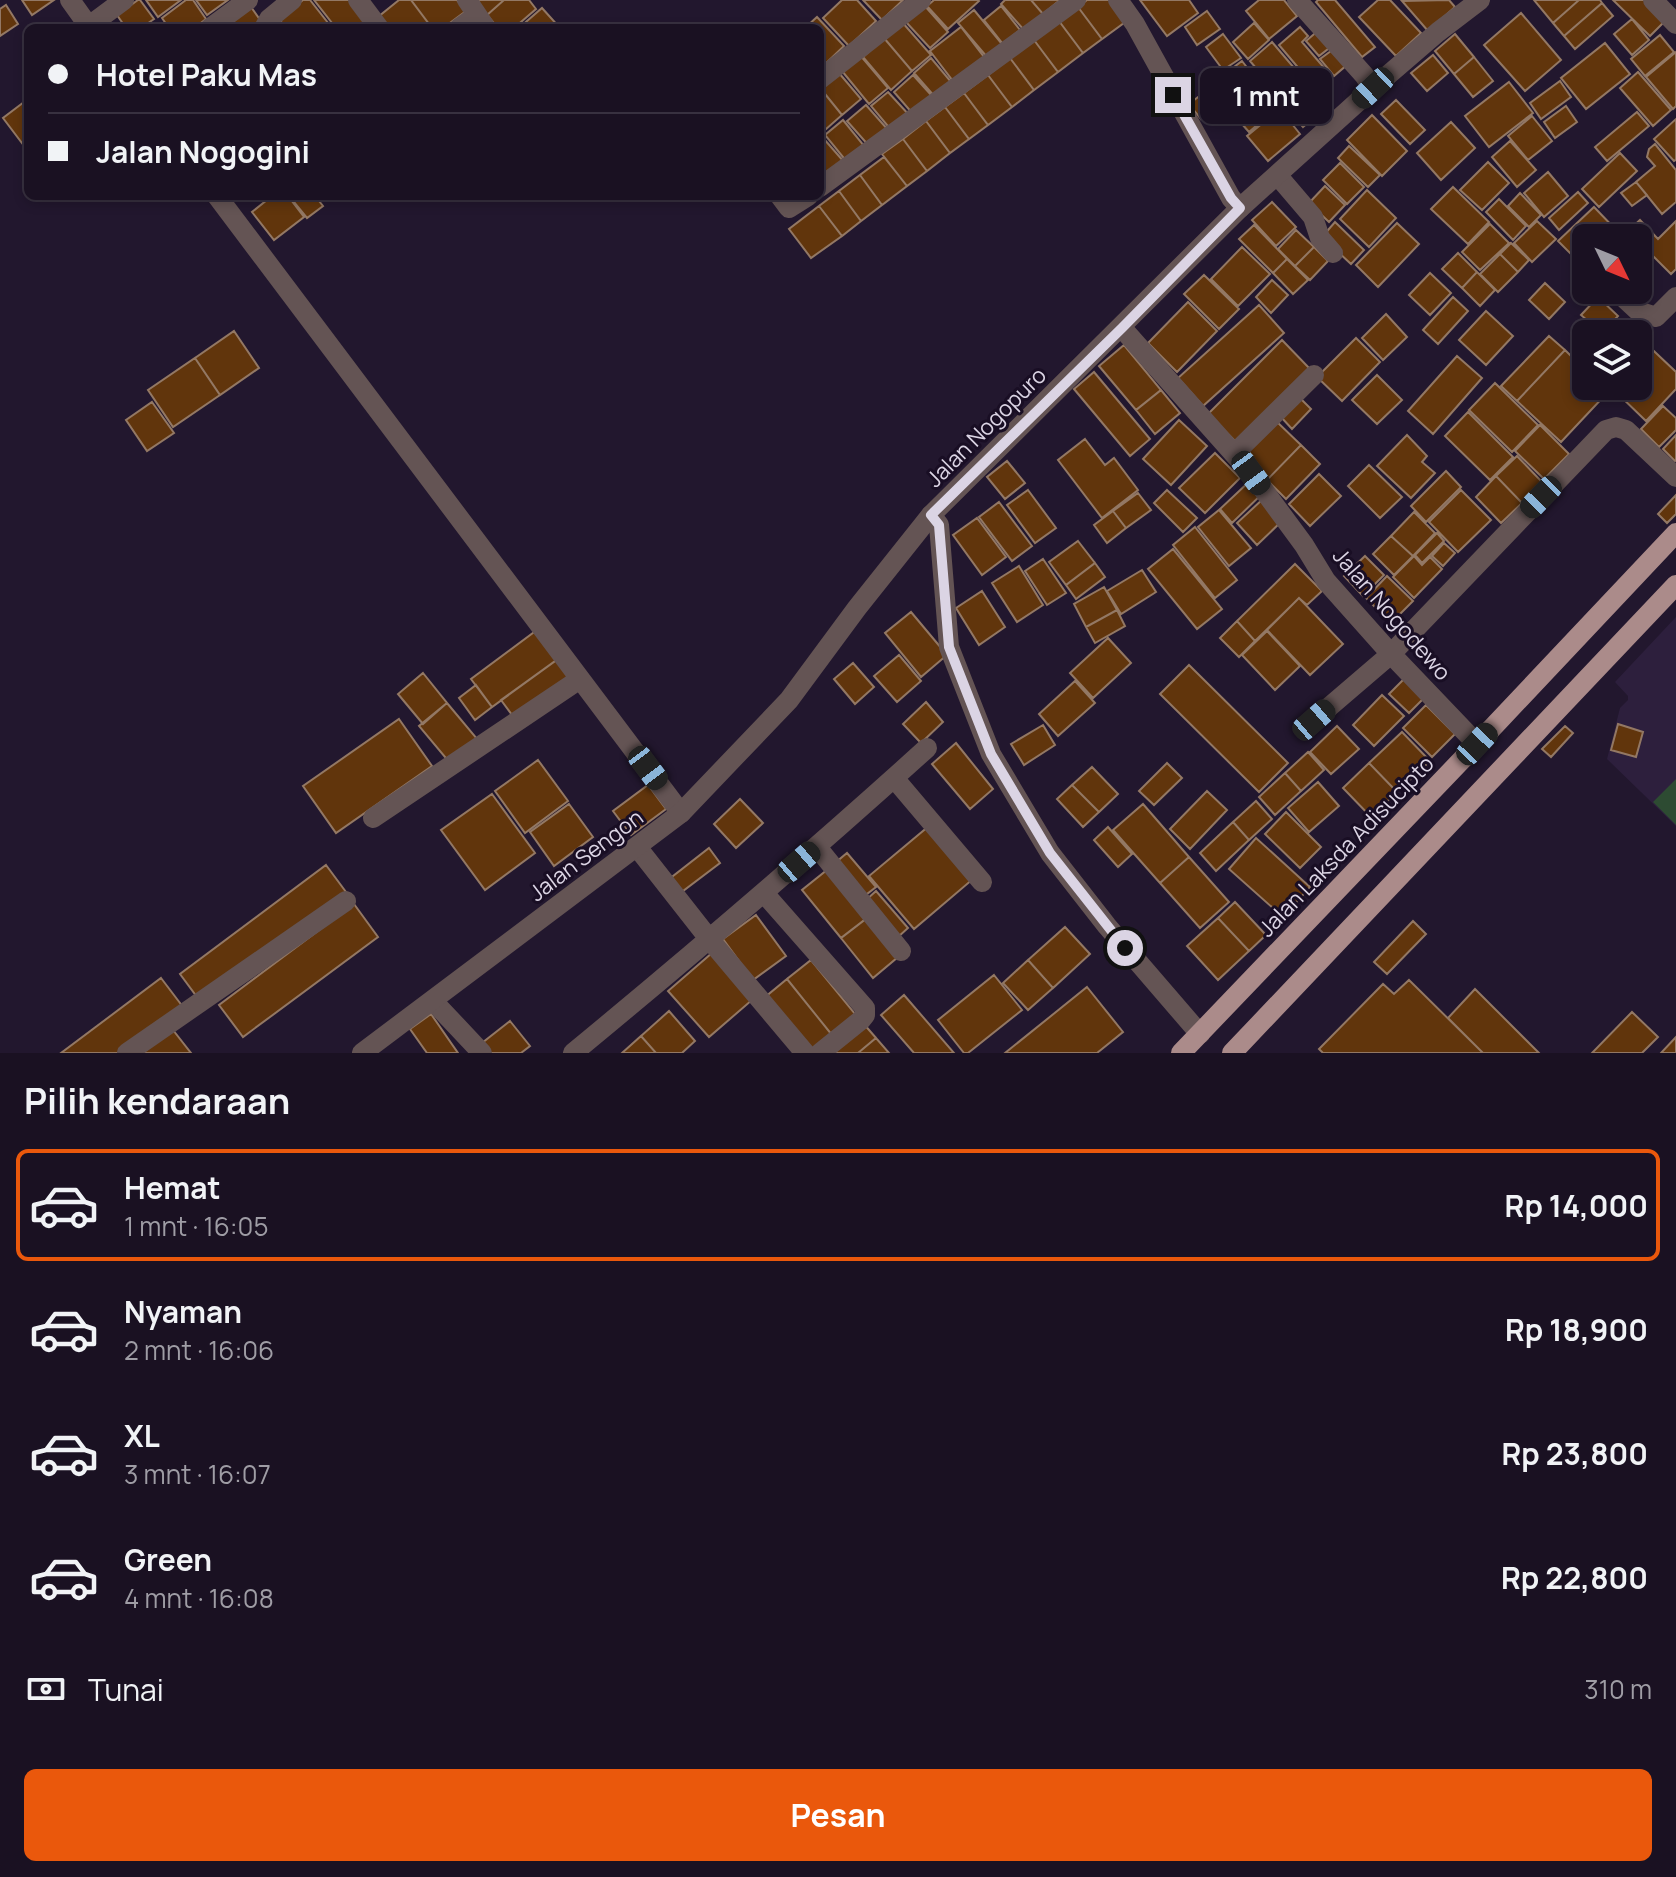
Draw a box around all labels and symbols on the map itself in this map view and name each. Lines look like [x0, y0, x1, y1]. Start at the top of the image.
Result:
car [1347, 63, 1399, 113]
callout: 1 mnt [1201, 67, 1333, 123]
route end [1155, 77, 1191, 113]
north arrow [1572, 224, 1652, 304]
street label: Jalan Nogopuro [919, 360, 1053, 494]
car [1227, 447, 1275, 499]
car [1516, 471, 1566, 523]
street label: Jalan Nogodewo [1326, 541, 1458, 687]
car [1288, 695, 1340, 745]
car [1452, 718, 1502, 770]
car [624, 742, 672, 794]
street label: Jalan Laksda Adisucipto [1252, 749, 1440, 943]
street label: Jalan Sengon [523, 802, 649, 908]
car [773, 837, 825, 887]
route start [1107, 930, 1143, 966]

